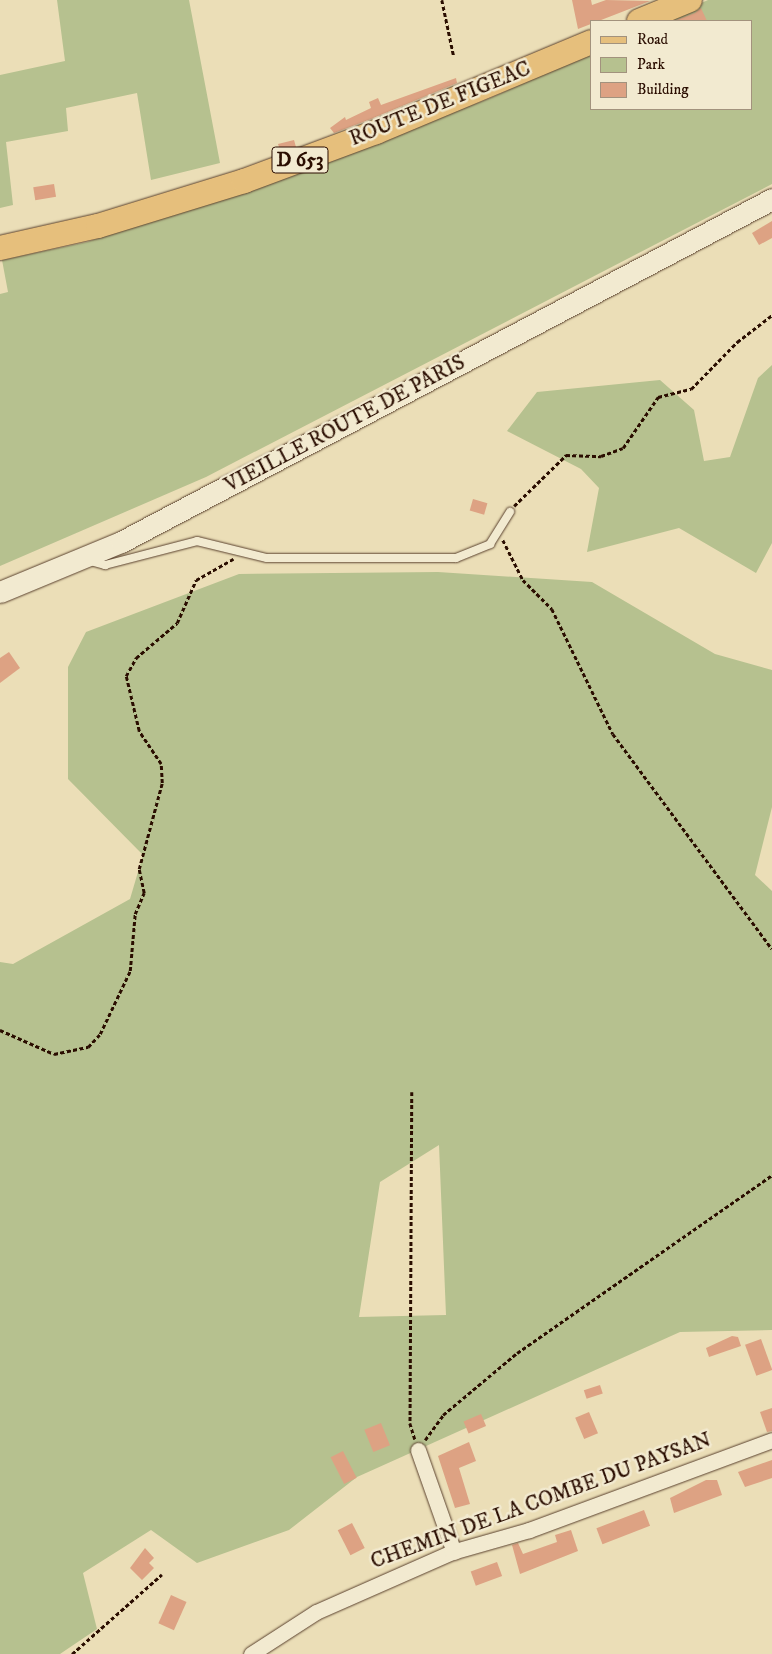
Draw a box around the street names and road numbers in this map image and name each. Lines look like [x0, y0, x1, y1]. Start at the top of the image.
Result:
street label: ROUTE DE FIGEAC [346, 56, 534, 152]
road number: D 653 [271, 142, 329, 178]
street label: VIEILLE ROUTE DE PARIS [220, 350, 470, 498]
street label: CHEMIN DE LA COMBE DU PAYSAN [367, 1428, 715, 1574]

